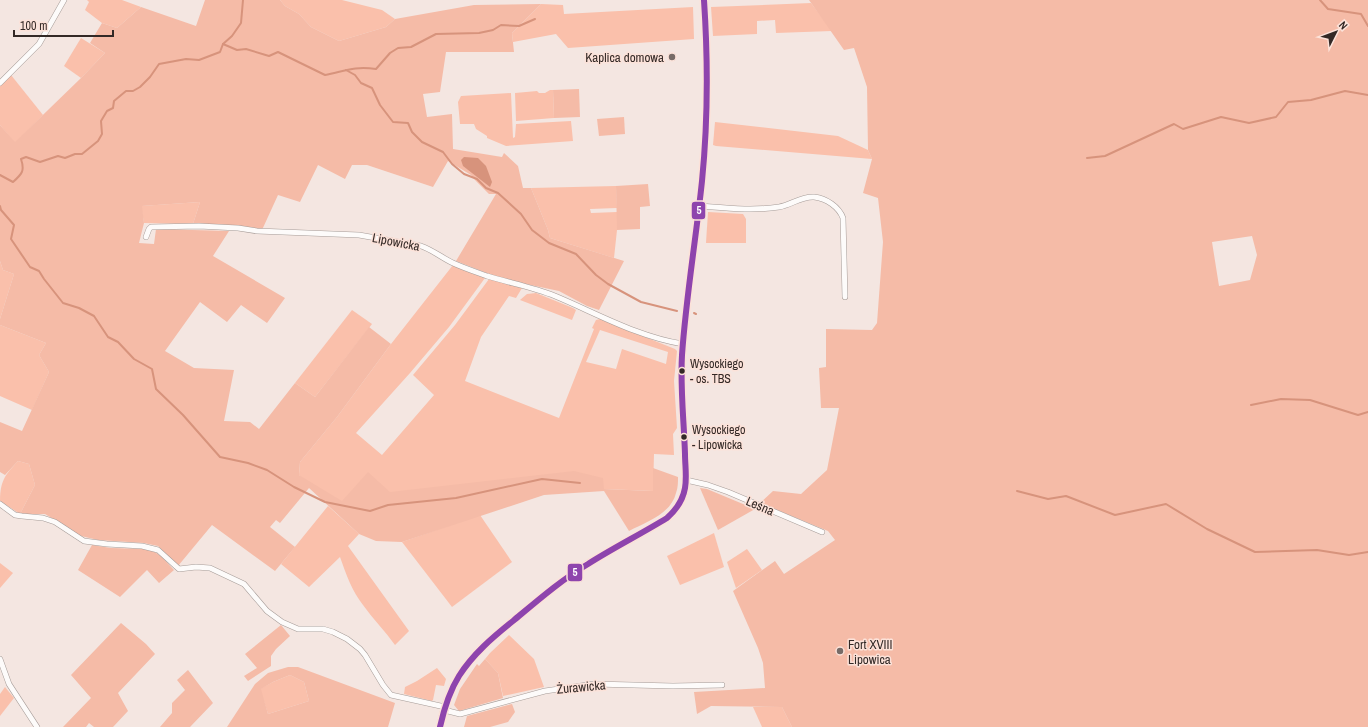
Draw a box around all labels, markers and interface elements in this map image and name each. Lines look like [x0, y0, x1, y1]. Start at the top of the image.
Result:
scale bar [14, 12, 113, 38]
north arrow [1316, 12, 1356, 52]
text: 100 m [20, 18, 47, 34]
text: N [1336, 18, 1351, 32]
place label: Kaplica domowa [585, 49, 664, 66]
marker: Kaplica domowa [667, 52, 677, 62]
line badge: 5 [691, 201, 706, 220]
text: 5 [696, 203, 702, 217]
street label: Lipowicka [371, 229, 421, 255]
place label: Wysockiego - os. TBS [690, 356, 744, 387]
marker: Wysockiego - os. TBS [677, 366, 687, 376]
place label: Wysockiego - Lipowicka [692, 422, 746, 453]
marker: Wysockiego - Lipowicka [679, 432, 689, 442]
street label: Leśna [743, 493, 777, 520]
line badge: 5 [567, 563, 583, 582]
text: 5 [572, 565, 578, 579]
place label: Fort XVIII Lipowica [848, 636, 893, 668]
marker: Fort XVIII Lipowica [835, 646, 845, 656]
street label: Żurawicka [556, 676, 606, 698]

